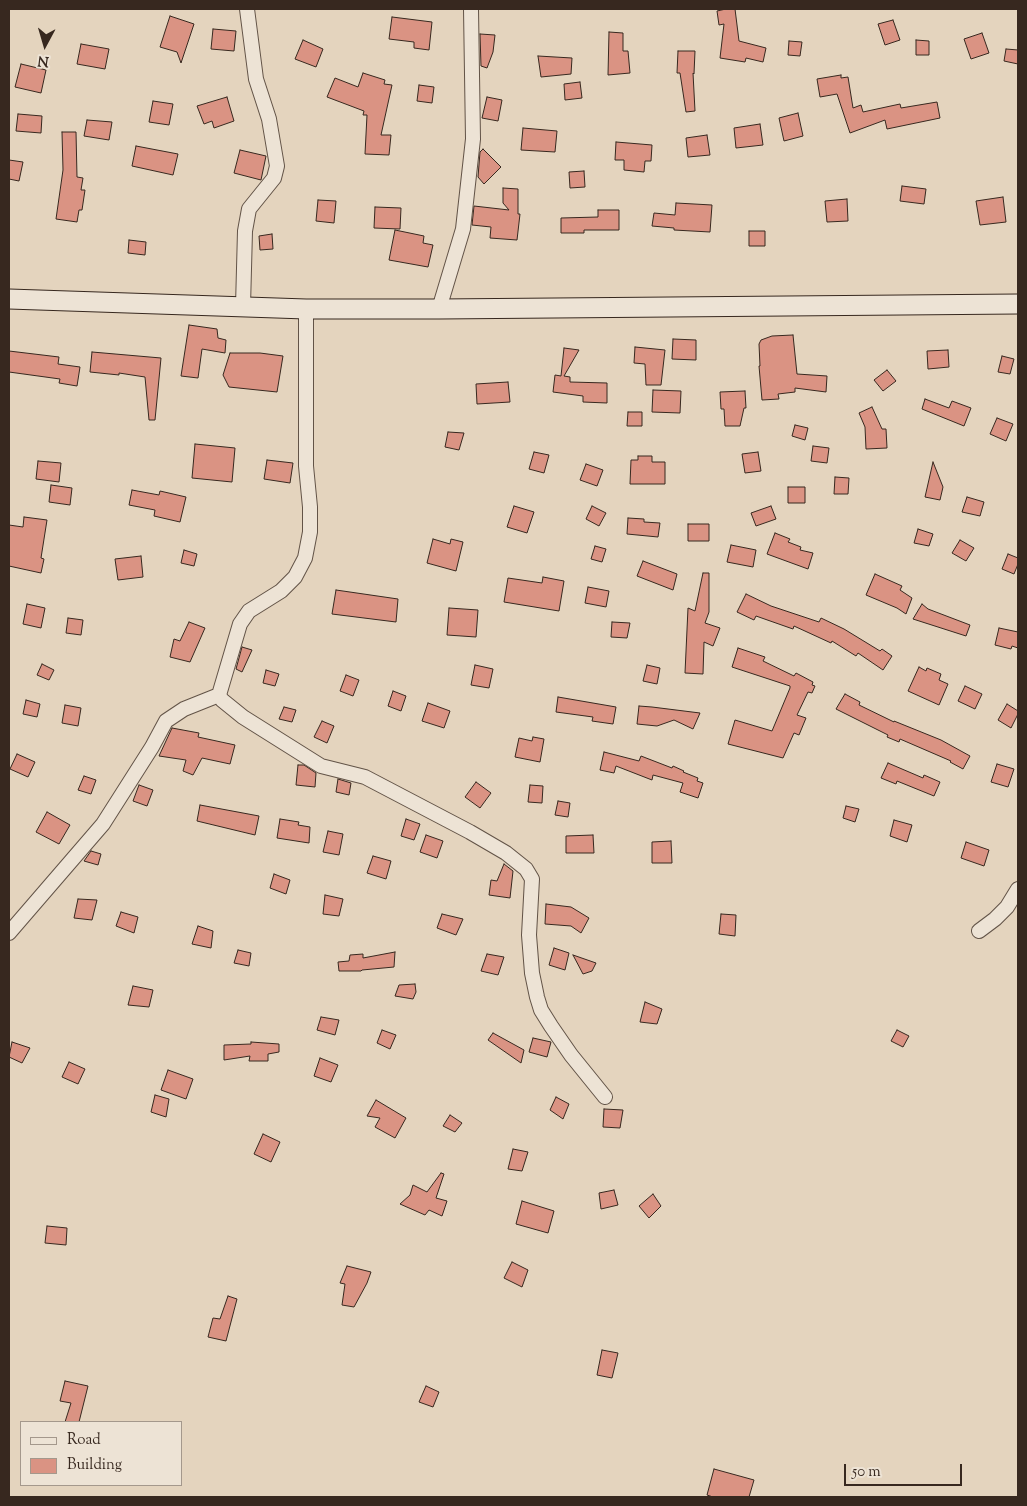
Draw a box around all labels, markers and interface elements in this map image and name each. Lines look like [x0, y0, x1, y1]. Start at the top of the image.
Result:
north arrow [20, 20, 70, 70]
text: N [37, 49, 50, 70]
legend [20, 1421, 182, 1486]
text: Road [67, 1430, 101, 1451]
scale bar [847, 1454, 964, 1486]
text: Building [67, 1455, 122, 1476]
text: 50 m [852, 1462, 881, 1483]

